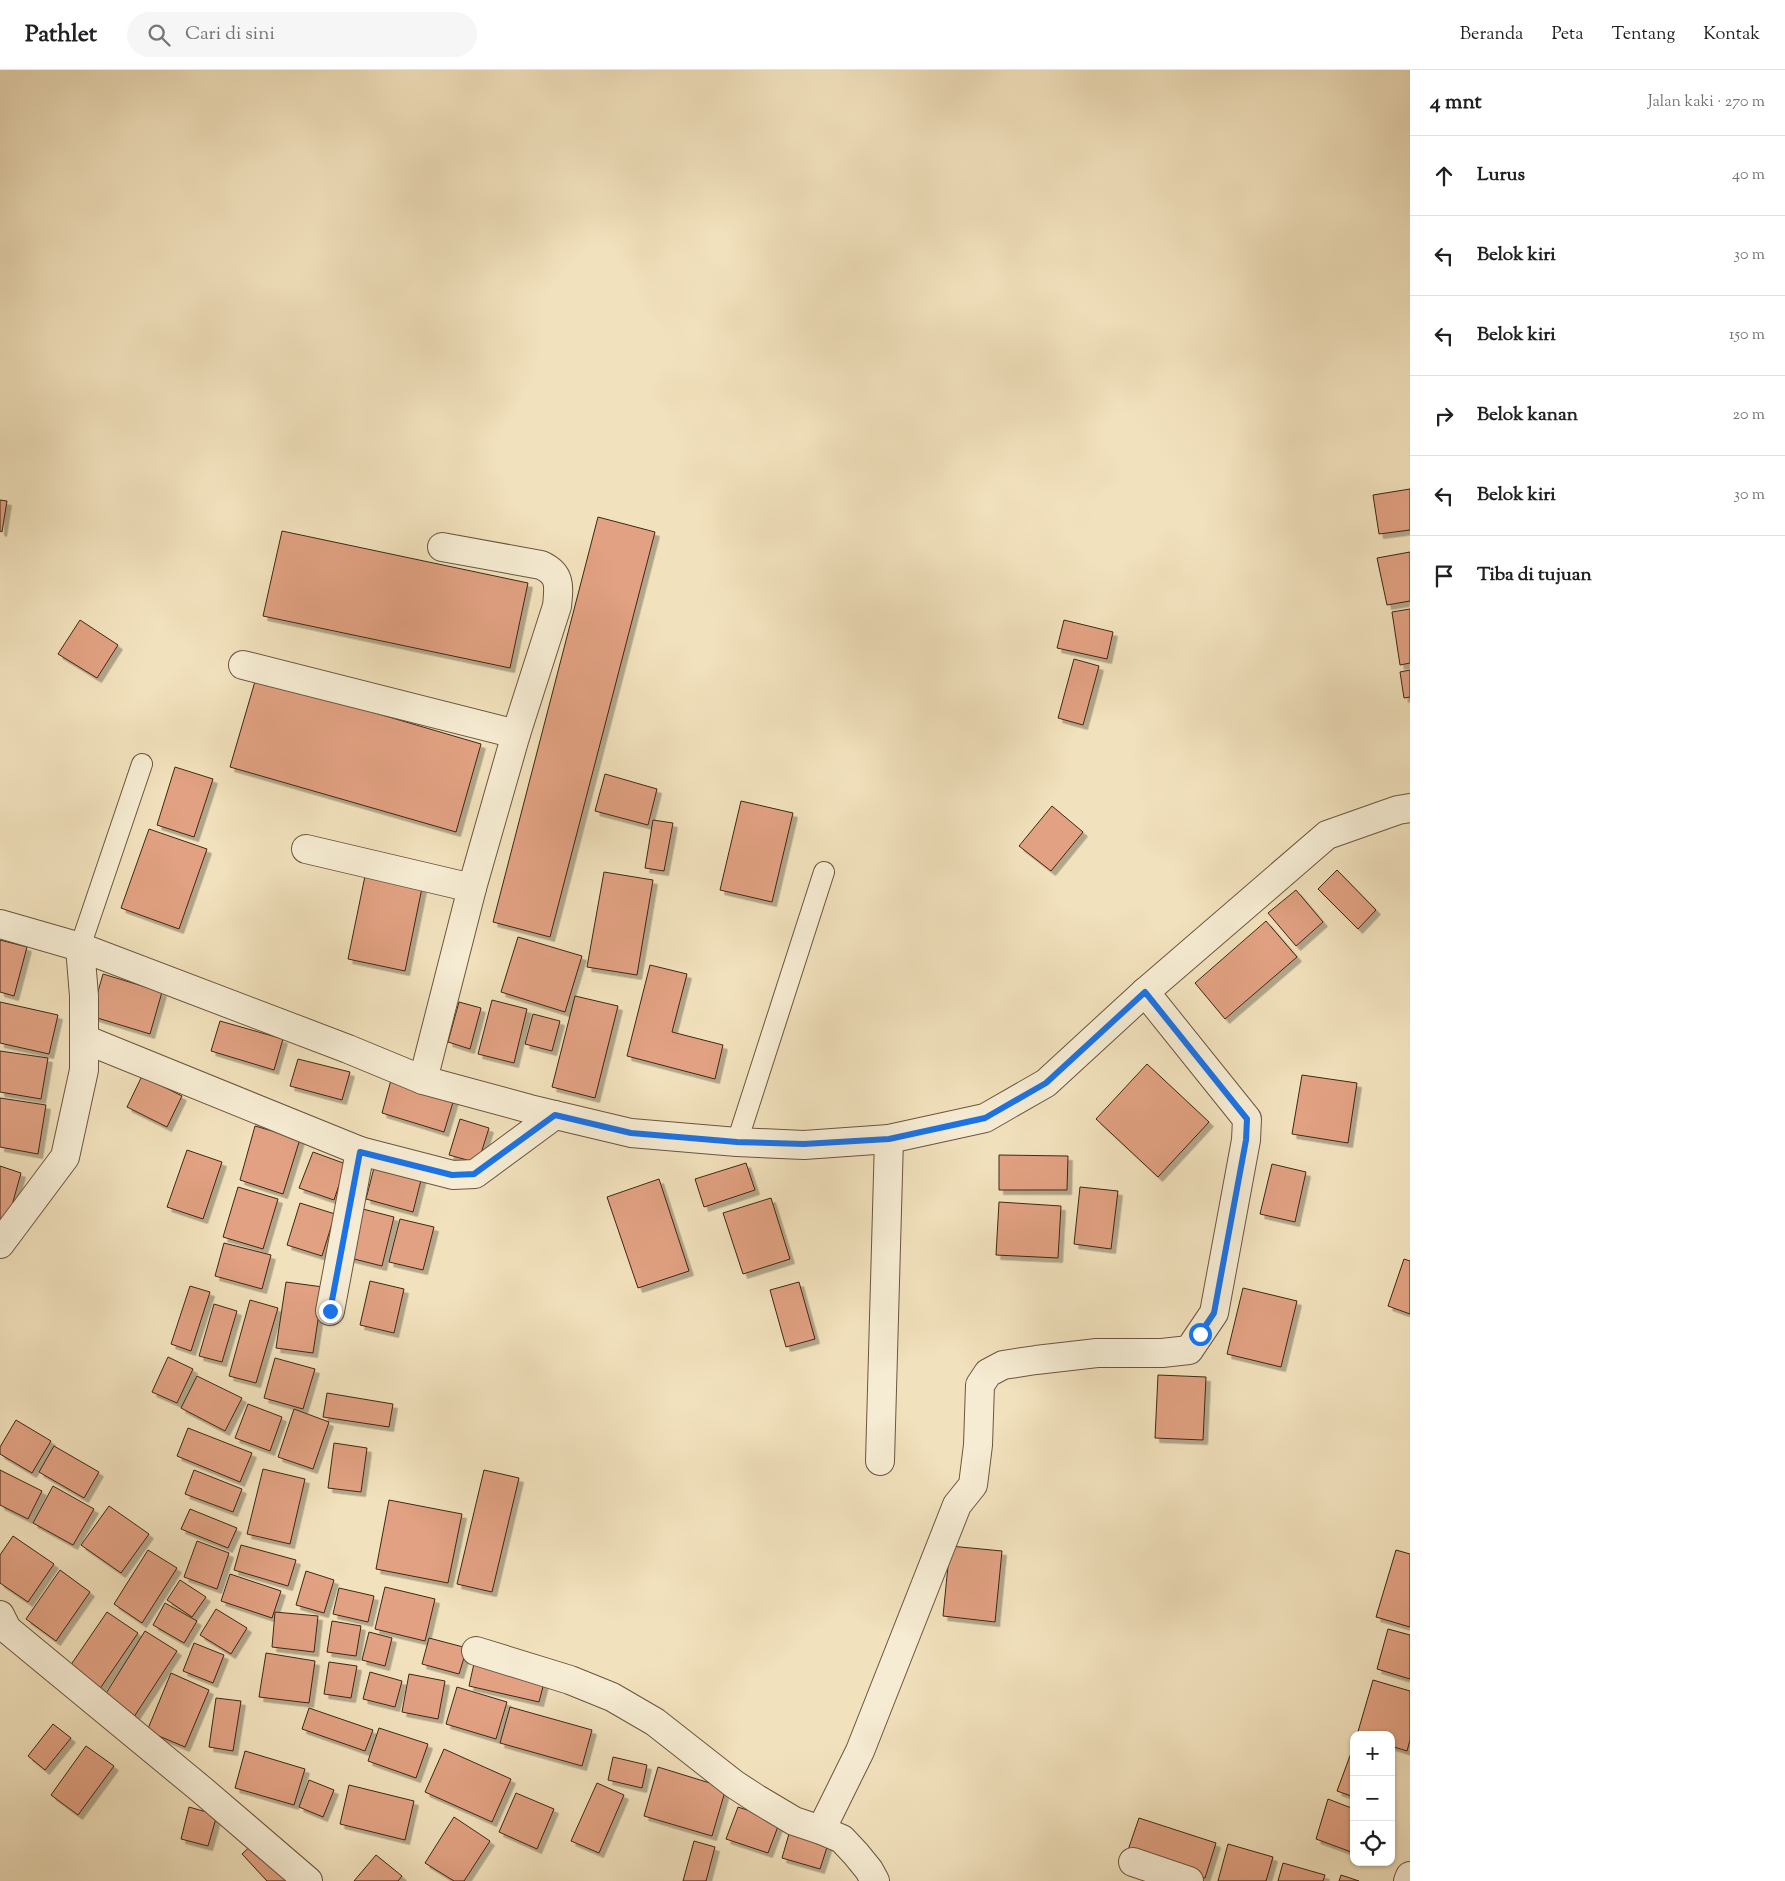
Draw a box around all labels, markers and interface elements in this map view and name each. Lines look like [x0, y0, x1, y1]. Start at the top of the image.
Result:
search box [127, 12, 477, 57]
text: Pathlet [25, 18, 97, 52]
icon: search [145, 21, 173, 49]
text: Cari di sini [185, 21, 275, 48]
text: Beranda [1460, 22, 1523, 48]
text: Peta [1551, 22, 1584, 48]
text: Tentang [1612, 22, 1675, 48]
text: Kontak [1703, 22, 1760, 48]
text: 4 mnt [1430, 88, 1482, 118]
text: Jalan kaki · 270 m [1648, 91, 1765, 114]
icon: ahead [1430, 162, 1458, 190]
text: Lurus [1477, 162, 1525, 189]
text: 40 m [1732, 164, 1765, 187]
icon: left [1430, 242, 1458, 270]
text: Belok kiri [1477, 242, 1556, 269]
text: 30 m [1734, 244, 1765, 267]
icon: left [1430, 322, 1458, 350]
text: Belok kiri [1477, 322, 1556, 349]
text: 150 m [1729, 324, 1765, 347]
icon: right [1430, 402, 1458, 430]
text: Belok kanan [1477, 402, 1578, 429]
text: 20 m [1732, 404, 1765, 427]
icon: left [1430, 482, 1458, 510]
text: Belok kiri [1477, 482, 1556, 509]
text: 30 m [1734, 484, 1765, 507]
icon: arrive [1430, 562, 1458, 590]
text: Tiba di tujuan [1477, 562, 1592, 589]
route end [319, 1300, 342, 1323]
route start [1189, 1323, 1212, 1346]
map controls [1350, 1731, 1395, 1866]
button: + [1350, 1731, 1395, 1776]
button: − [1350, 1776, 1395, 1821]
button: locate [1350, 1821, 1395, 1866]

